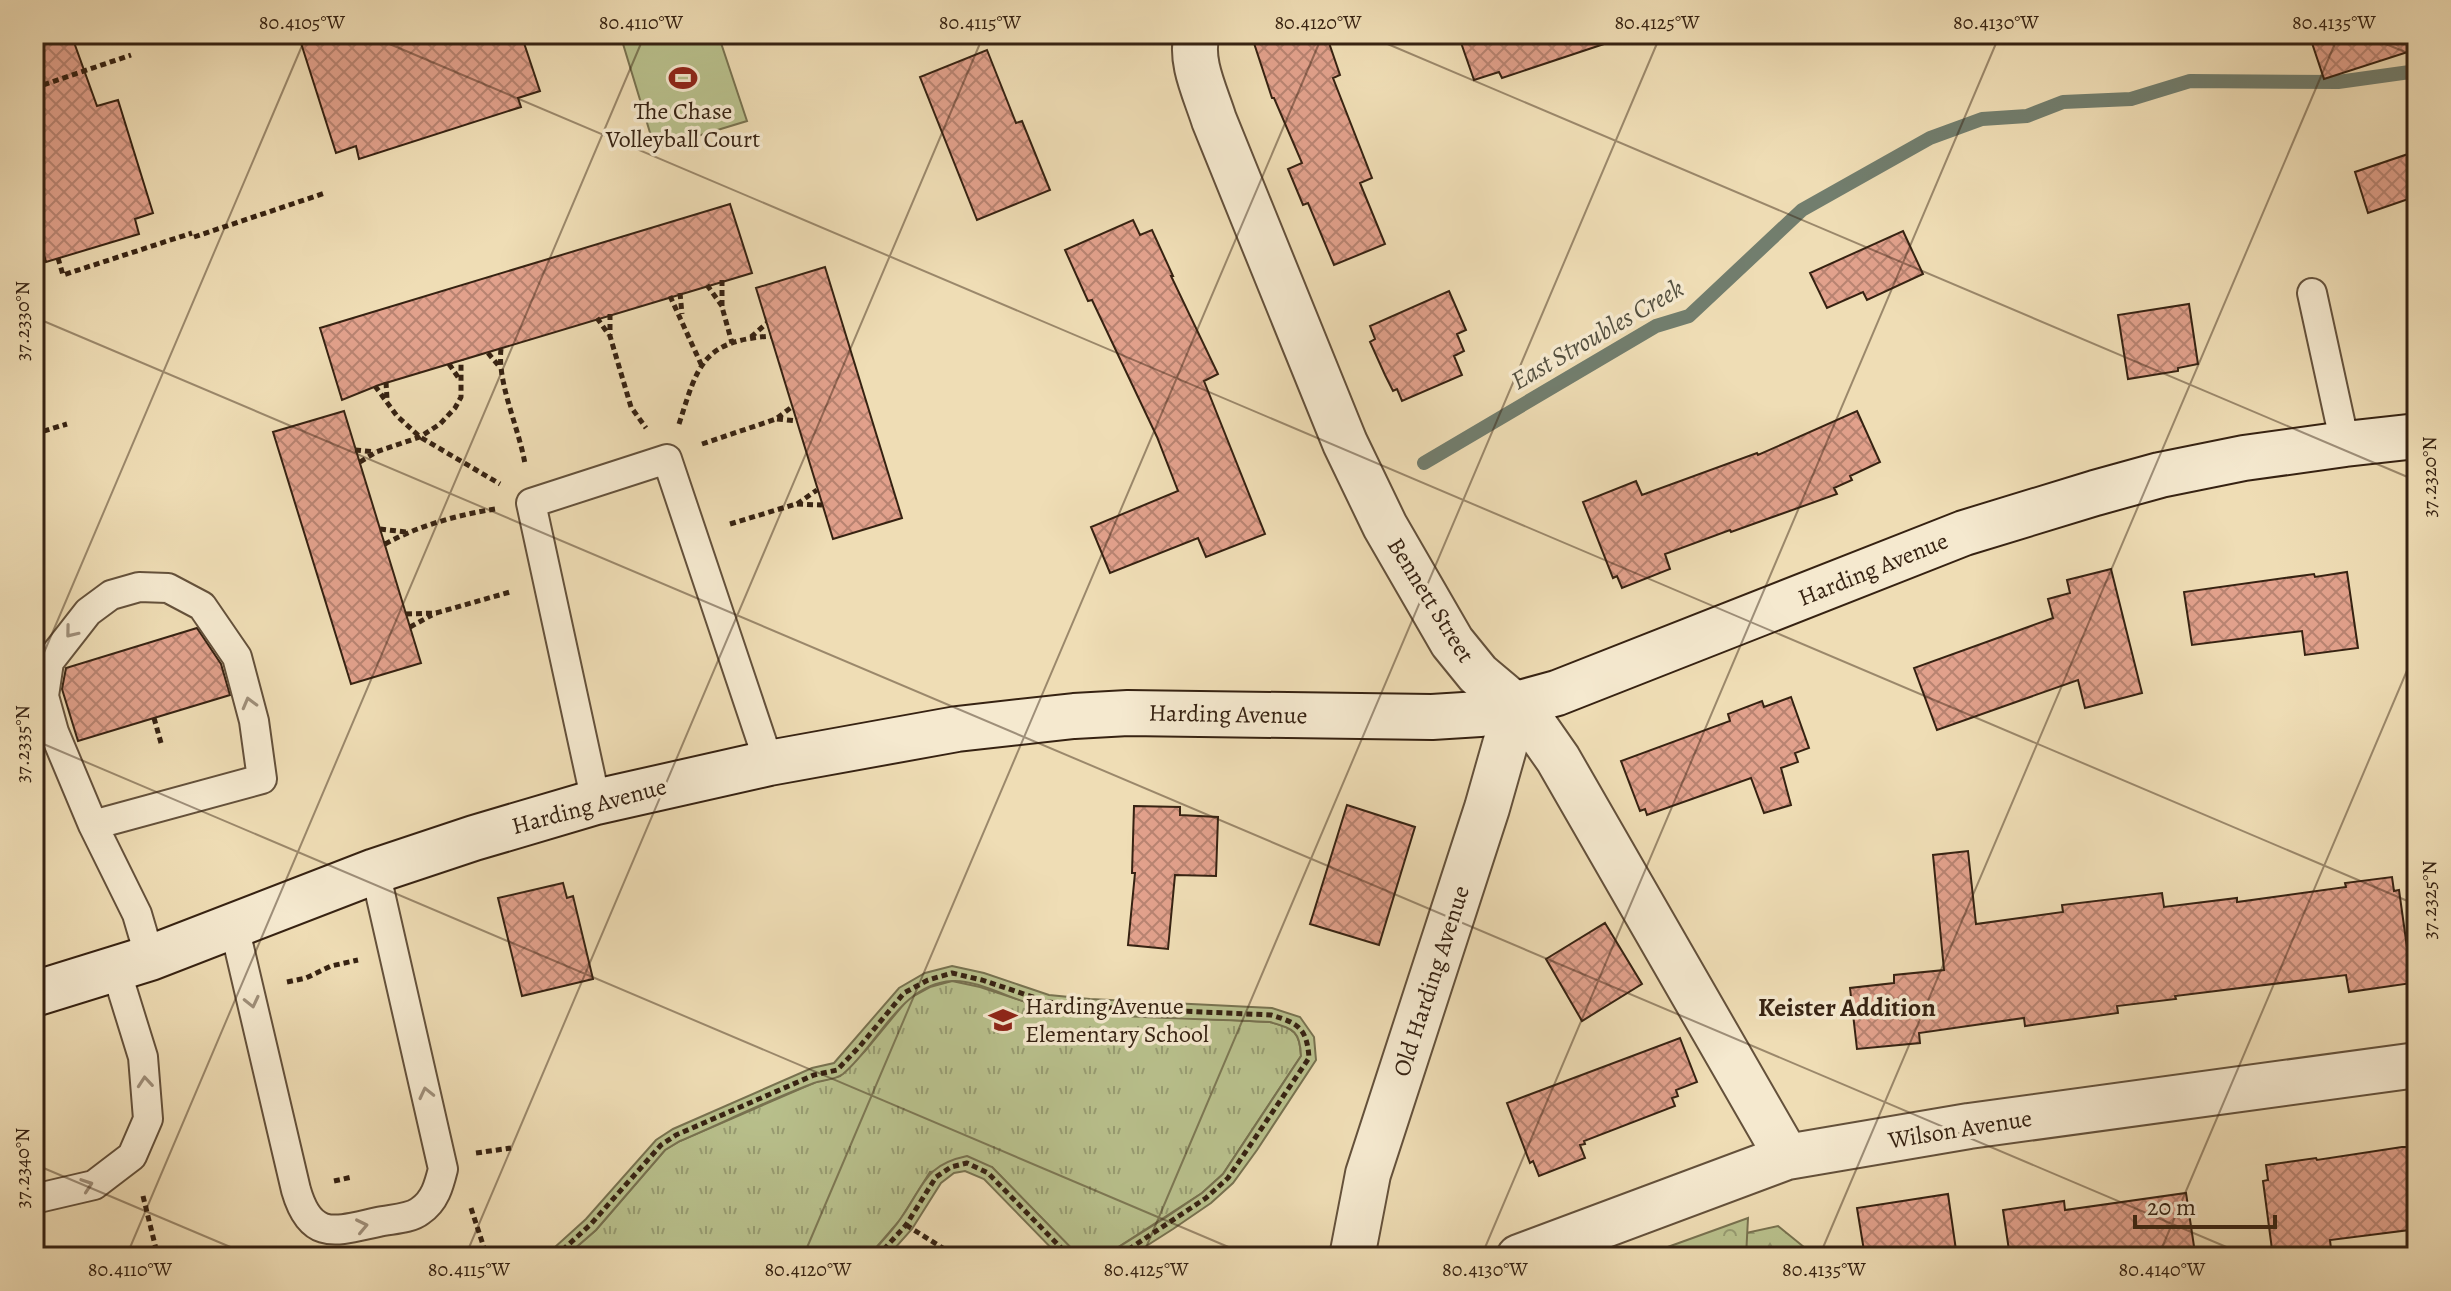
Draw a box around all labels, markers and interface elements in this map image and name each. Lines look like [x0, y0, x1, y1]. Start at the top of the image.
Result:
text: 80.4105°W [259, 9, 346, 36]
text: 80.4110°W [599, 9, 684, 36]
text: 80.4115°W [939, 9, 1022, 36]
text: 80.4120°W [1274, 9, 1362, 36]
text: 80.4125°W [1614, 9, 1700, 36]
text: 80.4130°W [1953, 9, 2039, 36]
text: 80.4135°W [2292, 9, 2376, 36]
sports icon: The Chase Volleyball Court [668, 63, 698, 93]
place label: The Chase Volleyball Court [605, 95, 760, 155]
water label: East Stroubles Creek [1504, 271, 1690, 398]
text: 37.2330°N [9, 281, 36, 361]
text: 37.2320°N [2416, 436, 2443, 518]
street label: Harding Avenue [1793, 524, 1953, 614]
street label: Bennett Street [1380, 532, 1482, 669]
one-way arrow [67, 623, 81, 638]
one-way arrow [241, 696, 258, 710]
street label: Harding Avenue [1148, 697, 1308, 731]
text: 37.2335°N [9, 705, 36, 783]
street label: Harding Avenue [508, 770, 670, 842]
text: 37.2325°N [2416, 860, 2443, 940]
street label: Old Harding Avenue [1385, 881, 1477, 1081]
place label: Harding Avenue Elementary School [1025, 990, 1209, 1050]
district label: Keister Addition [1758, 990, 1936, 1025]
one-way arrow [243, 994, 260, 1008]
school or university icon: Harding Avenue Elementary School [988, 1005, 1018, 1035]
one-way arrow [137, 1075, 154, 1088]
one-way arrow [418, 1086, 435, 1100]
street label: Wilson Avenue [1885, 1102, 2034, 1156]
text: 37.2340°N [9, 1128, 36, 1208]
one-way arrow [79, 1179, 93, 1195]
scale bar [2135, 1179, 2275, 1229]
text: 20 m [2147, 1191, 2196, 1223]
one-way arrow [355, 1218, 368, 1235]
text: 80.4110°W [88, 1256, 173, 1283]
text: 80.4115°W [428, 1256, 511, 1283]
text: 80.4120°W [764, 1256, 852, 1283]
text: 80.4125°W [1103, 1256, 1189, 1283]
text: 80.4130°W [1442, 1256, 1528, 1283]
text: 80.4135°W [1782, 1256, 1866, 1283]
text: 80.4140°W [2119, 1256, 2206, 1283]

